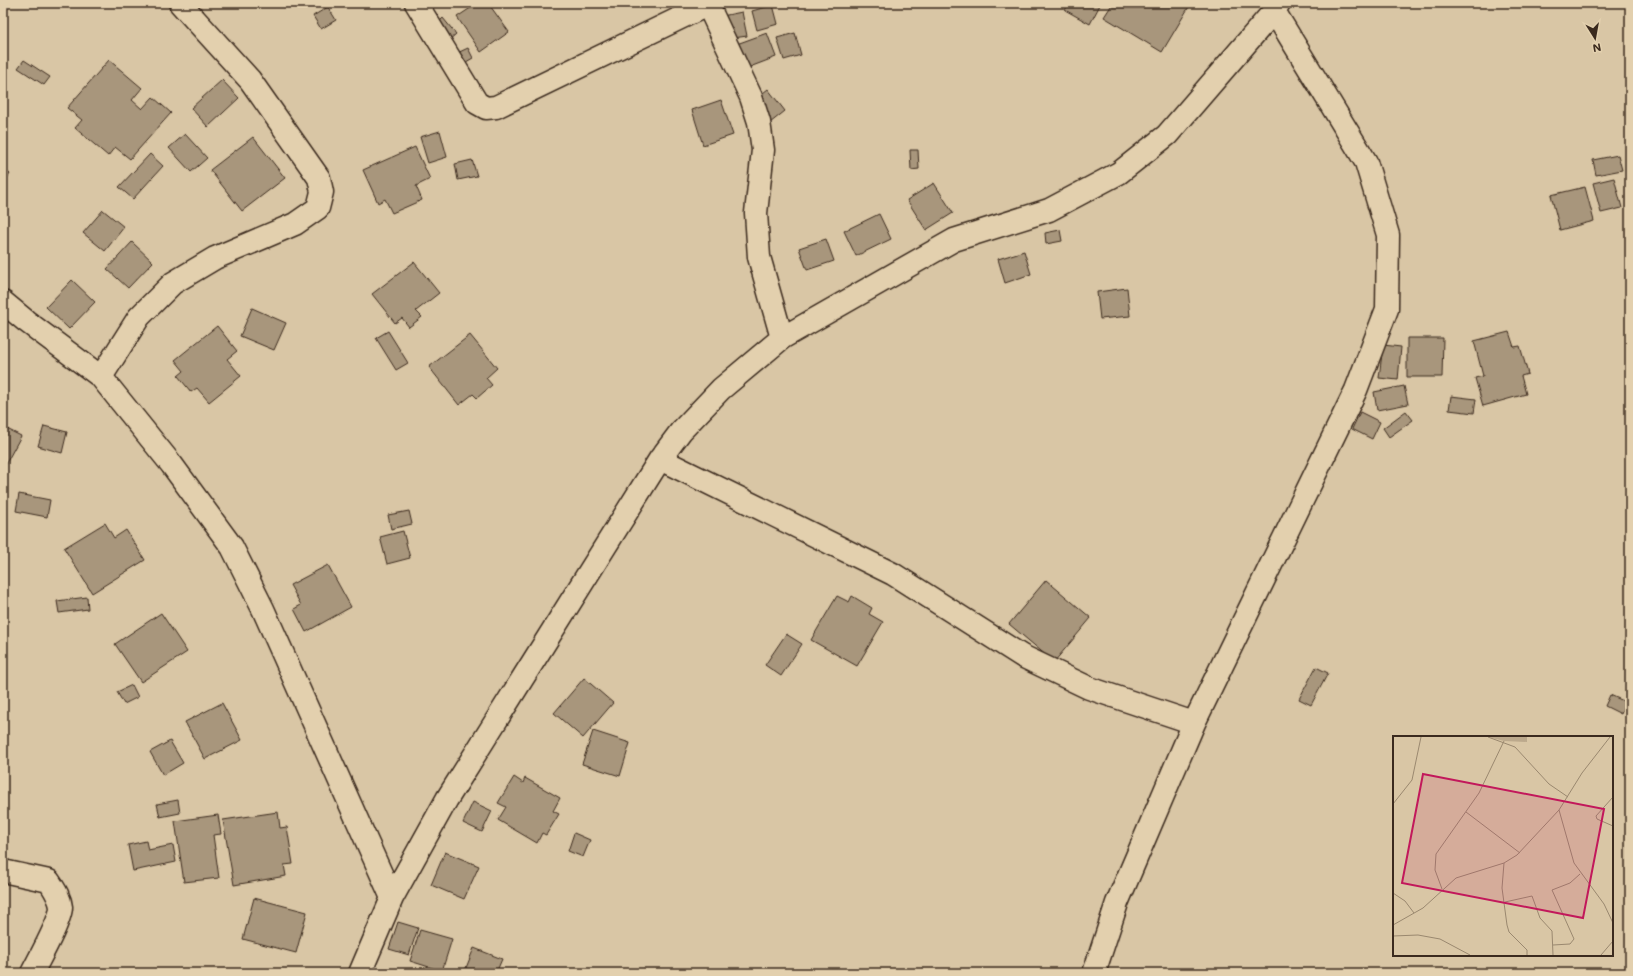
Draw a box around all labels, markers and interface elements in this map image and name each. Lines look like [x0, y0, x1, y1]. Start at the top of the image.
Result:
north arrow [1575, 18, 1615, 58]
text: N [1591, 40, 1603, 56]
inset map [1393, 736, 1613, 956]

